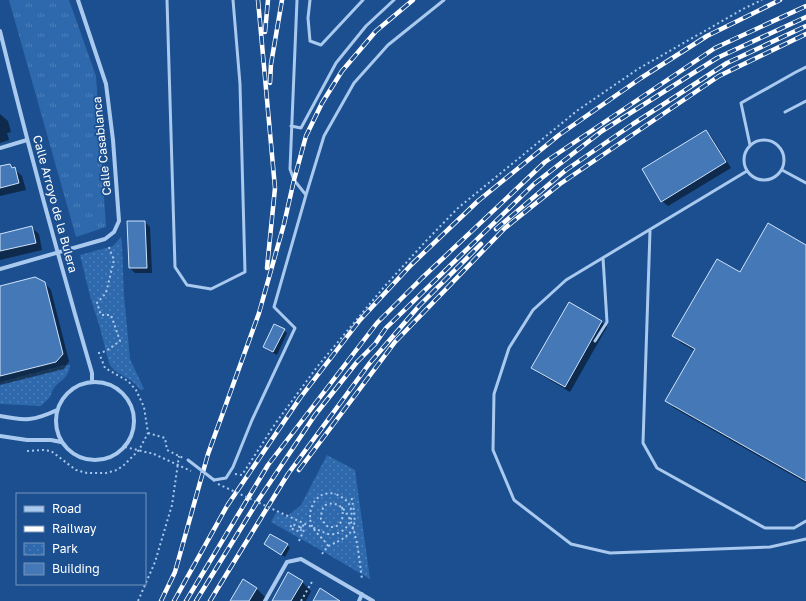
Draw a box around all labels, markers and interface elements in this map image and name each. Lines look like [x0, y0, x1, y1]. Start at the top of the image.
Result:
street label: Calle Casablanca [89, 96, 114, 196]
street label: Calle Arroyo de la Bulera [30, 134, 81, 274]
legend [16, 493, 146, 585]
text: Road [52, 501, 81, 516]
text: Railway [52, 521, 97, 536]
text: Park [52, 541, 78, 556]
text: Building [52, 561, 100, 576]

